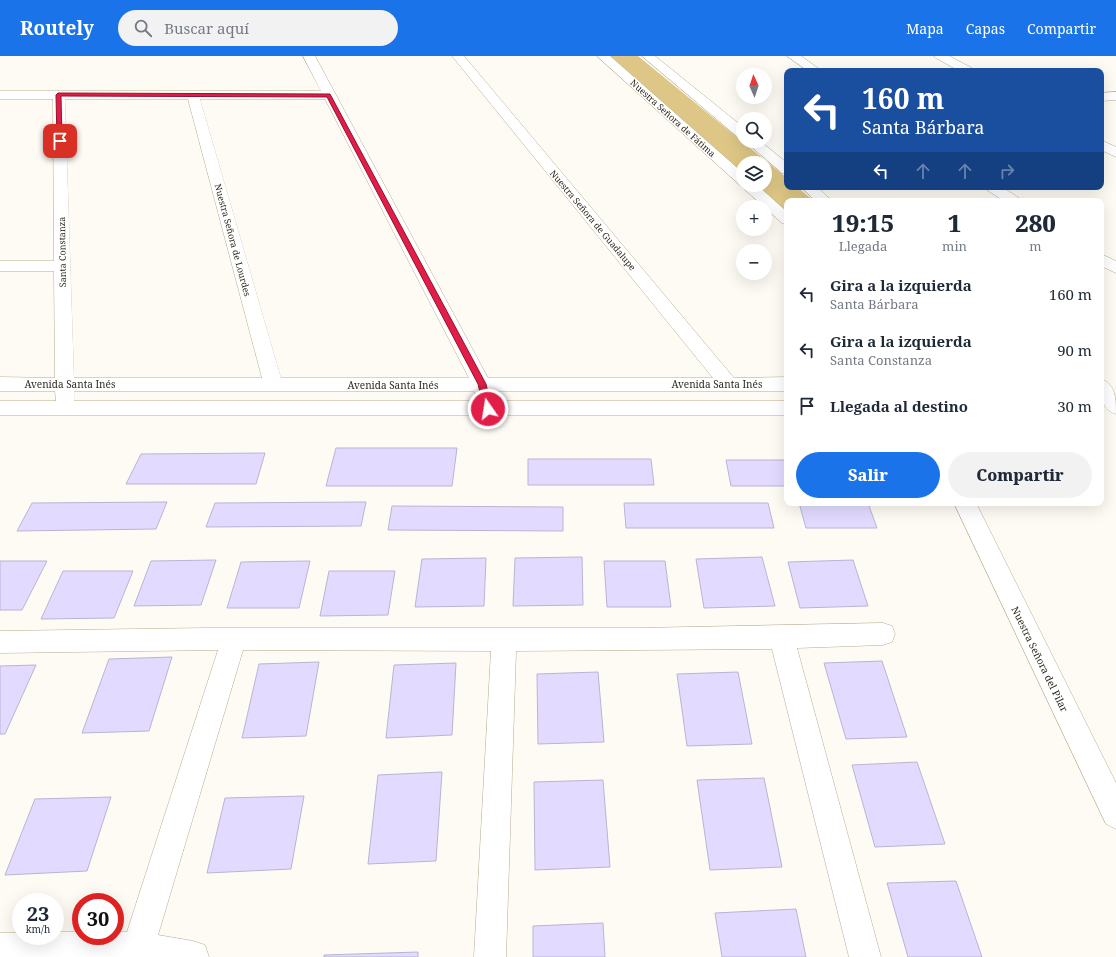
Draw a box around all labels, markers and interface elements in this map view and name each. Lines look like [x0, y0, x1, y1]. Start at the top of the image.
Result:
search box [118, 10, 398, 46]
text: Routely [20, 15, 94, 41]
icon: search [132, 17, 154, 39]
text: Buscar aquí [164, 18, 249, 38]
text: Mapa [906, 19, 944, 38]
text: Capas [966, 19, 1005, 38]
text: Compartir [1027, 19, 1096, 38]
north arrow [736, 68, 772, 104]
map controls [736, 68, 772, 280]
street label: Nuestra Señora de Fátima [628, 76, 718, 160]
text: 160 m [862, 79, 944, 117]
icon: left [796, 84, 848, 136]
button: search [736, 112, 772, 148]
text: Santa Bárbara [862, 115, 985, 139]
pin [43, 124, 77, 158]
icon: arrive [49, 130, 71, 152]
button: layers [736, 156, 772, 192]
icon: left [870, 160, 892, 182]
icon: ahead [912, 160, 934, 182]
icon: ahead [954, 160, 976, 182]
icon: right [996, 160, 1018, 182]
street label: Nuestra Señora de Guadalupe [547, 167, 639, 273]
street label: Nuestra Señora de Lourdes [212, 182, 254, 298]
button: + [736, 200, 772, 236]
text: 19:15 [832, 206, 894, 239]
text: 1 [948, 206, 961, 239]
text: 280 [1015, 206, 1056, 239]
street label: Santa Constanza [55, 217, 69, 287]
text: Llegada [839, 237, 887, 255]
text: min [942, 237, 967, 255]
text: m [1029, 237, 1042, 255]
button: − [736, 244, 772, 280]
text: Gira a la izquierda [830, 275, 972, 295]
icon: left [796, 283, 818, 305]
text: 160 m [1049, 284, 1092, 304]
text: Santa Bárbara [830, 295, 918, 313]
text: Gira a la izquierda [830, 331, 972, 351]
icon: left [796, 339, 818, 361]
text: 90 m [1057, 340, 1092, 360]
text: Santa Constanza [830, 351, 932, 369]
street label: Avenida Santa Inés [25, 377, 116, 391]
street label: Avenida Santa Inés [672, 377, 763, 391]
street label: Avenida Santa Inés [348, 378, 439, 392]
position arrow [467, 388, 509, 430]
icon: arrive [796, 395, 818, 417]
text: Llegada al destino [830, 396, 968, 416]
text: 30 m [1057, 396, 1092, 416]
button: Salir [796, 452, 940, 498]
button: Compartir [948, 452, 1092, 498]
street label: Nuestra Señora del Pilar [1008, 604, 1072, 714]
speed limit sign: 30 [72, 893, 124, 945]
text: 23 [27, 900, 49, 927]
text: km/h [26, 922, 50, 936]

